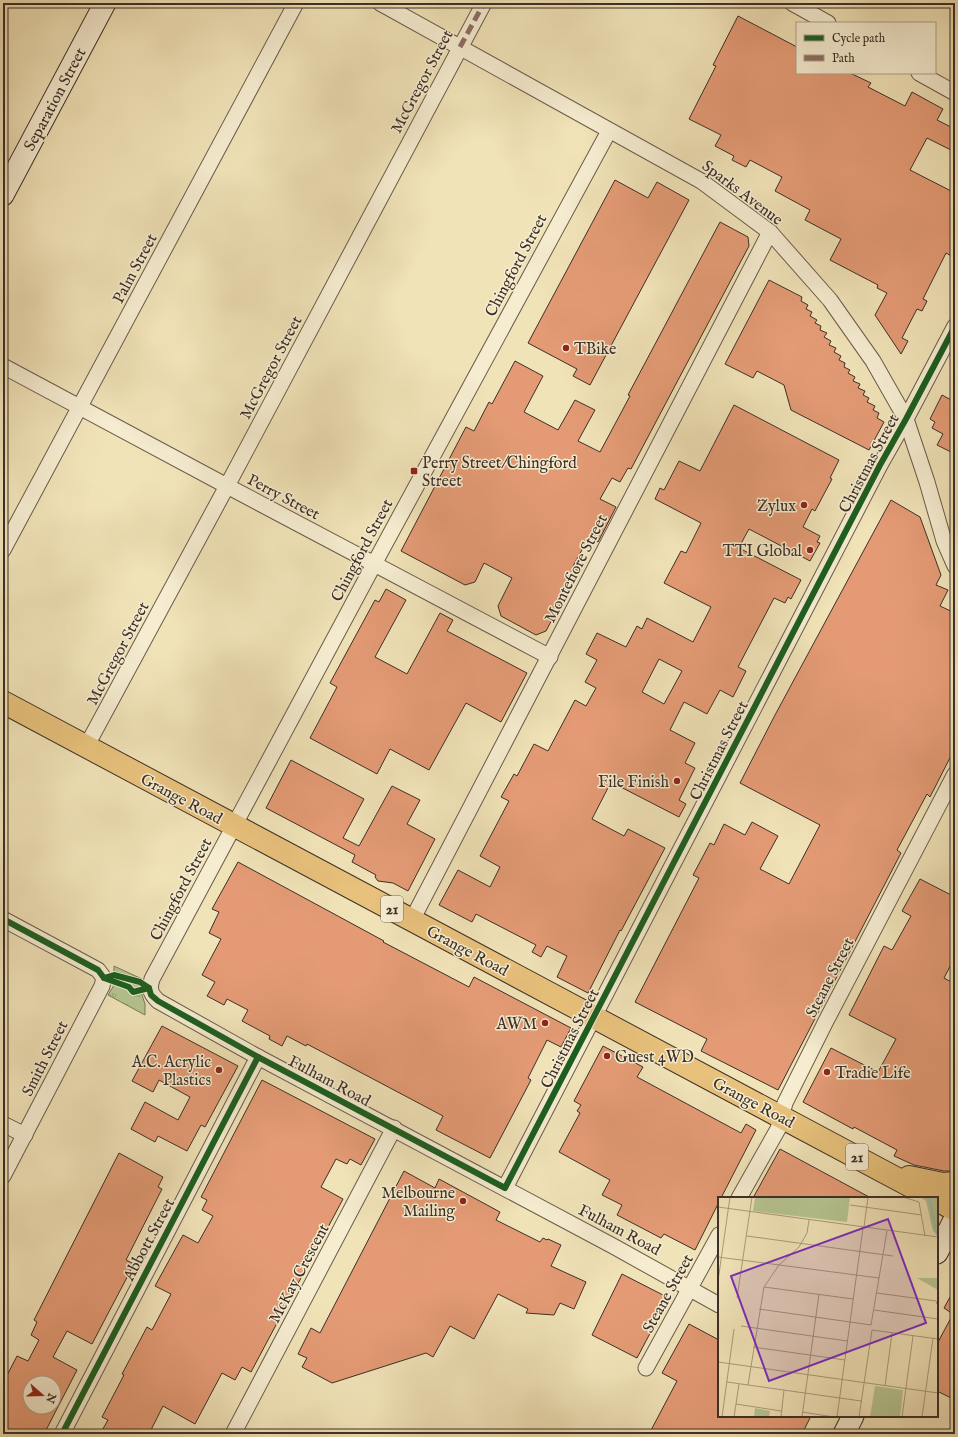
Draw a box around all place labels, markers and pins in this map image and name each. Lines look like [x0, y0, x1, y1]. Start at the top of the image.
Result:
place label: TBike [574, 340, 616, 360]
marker: TBike [561, 343, 571, 353]
place label: Perry Street/Chingford Street [422, 454, 577, 492]
marker: Perry Street/Chingford Street [409, 466, 419, 476]
place label: Zylux [757, 497, 796, 517]
marker: Zylux [799, 500, 809, 510]
place label: TTI Global [723, 542, 803, 562]
marker: TTI Global [805, 545, 815, 555]
place label: File Finish [598, 773, 669, 793]
marker: File Finish [672, 776, 682, 786]
place label: AWM [496, 1015, 537, 1035]
marker: AWM [540, 1018, 550, 1028]
place label: Guest 4WD [615, 1048, 694, 1068]
marker: Guest 4WD [602, 1051, 612, 1061]
place label: A.C. Acrylic Plastics [131, 1053, 211, 1091]
place label: Tradie Life [835, 1064, 911, 1084]
marker: A.C. Acrylic Plastics [214, 1065, 224, 1075]
marker: Tradie Life [822, 1067, 832, 1077]
place label: Melbourne Mailing [381, 1184, 455, 1222]
marker: Melbourne Mailing [458, 1196, 468, 1206]

